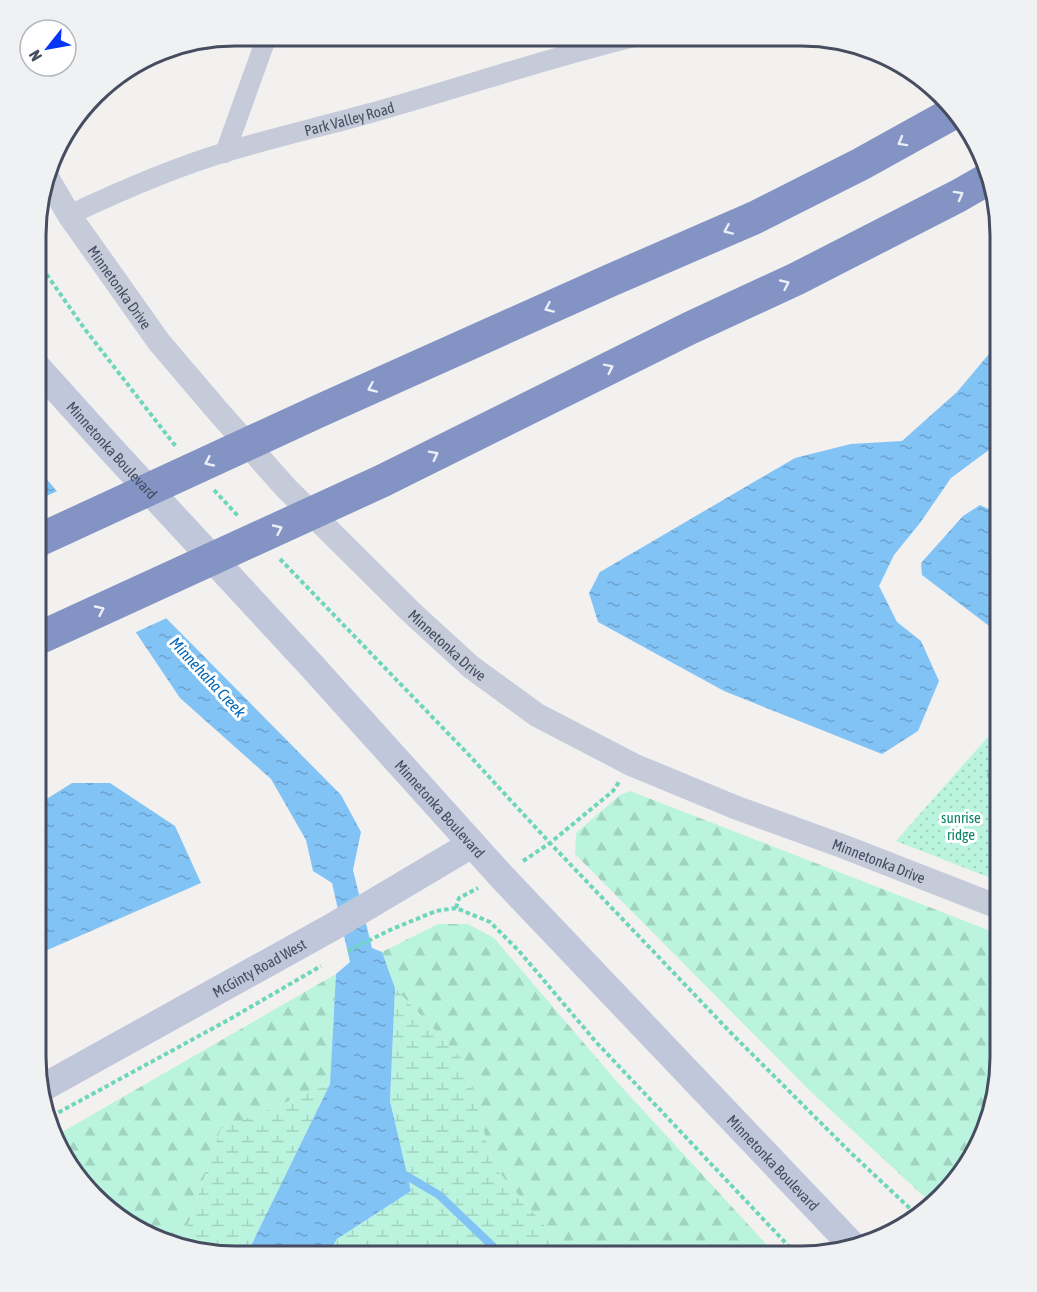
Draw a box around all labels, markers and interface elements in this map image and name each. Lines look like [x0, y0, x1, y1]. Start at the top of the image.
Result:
north arrow [18, 18, 78, 78]
text: N [25, 47, 45, 64]
street label: Park Valley Road [302, 98, 396, 139]
one-way arrow [898, 134, 908, 146]
one-way arrow [952, 191, 963, 202]
one-way arrow [723, 222, 734, 234]
street label: Minnetonka Drive [85, 242, 156, 332]
one-way arrow [779, 280, 790, 292]
one-way arrow [545, 301, 556, 313]
one-way arrow [602, 363, 613, 375]
one-way arrow [367, 381, 378, 393]
street label: Minnetonka Boulevard [64, 398, 161, 502]
one-way arrow [428, 451, 439, 462]
one-way arrow [204, 455, 215, 467]
one-way arrow [271, 525, 282, 537]
one-way arrow [94, 606, 105, 618]
street label: Minnetonka Drive [405, 606, 490, 684]
water label: Minnehaha Creek [166, 633, 250, 721]
street label: Minnetonka Boulevard [392, 756, 489, 861]
park label: sunrise ridge [941, 809, 981, 843]
street label: Minnetonka Drive [830, 835, 928, 886]
street label: McGinty Road West [209, 935, 309, 1000]
street label: Minnetonka Boulevard [724, 1111, 823, 1214]

